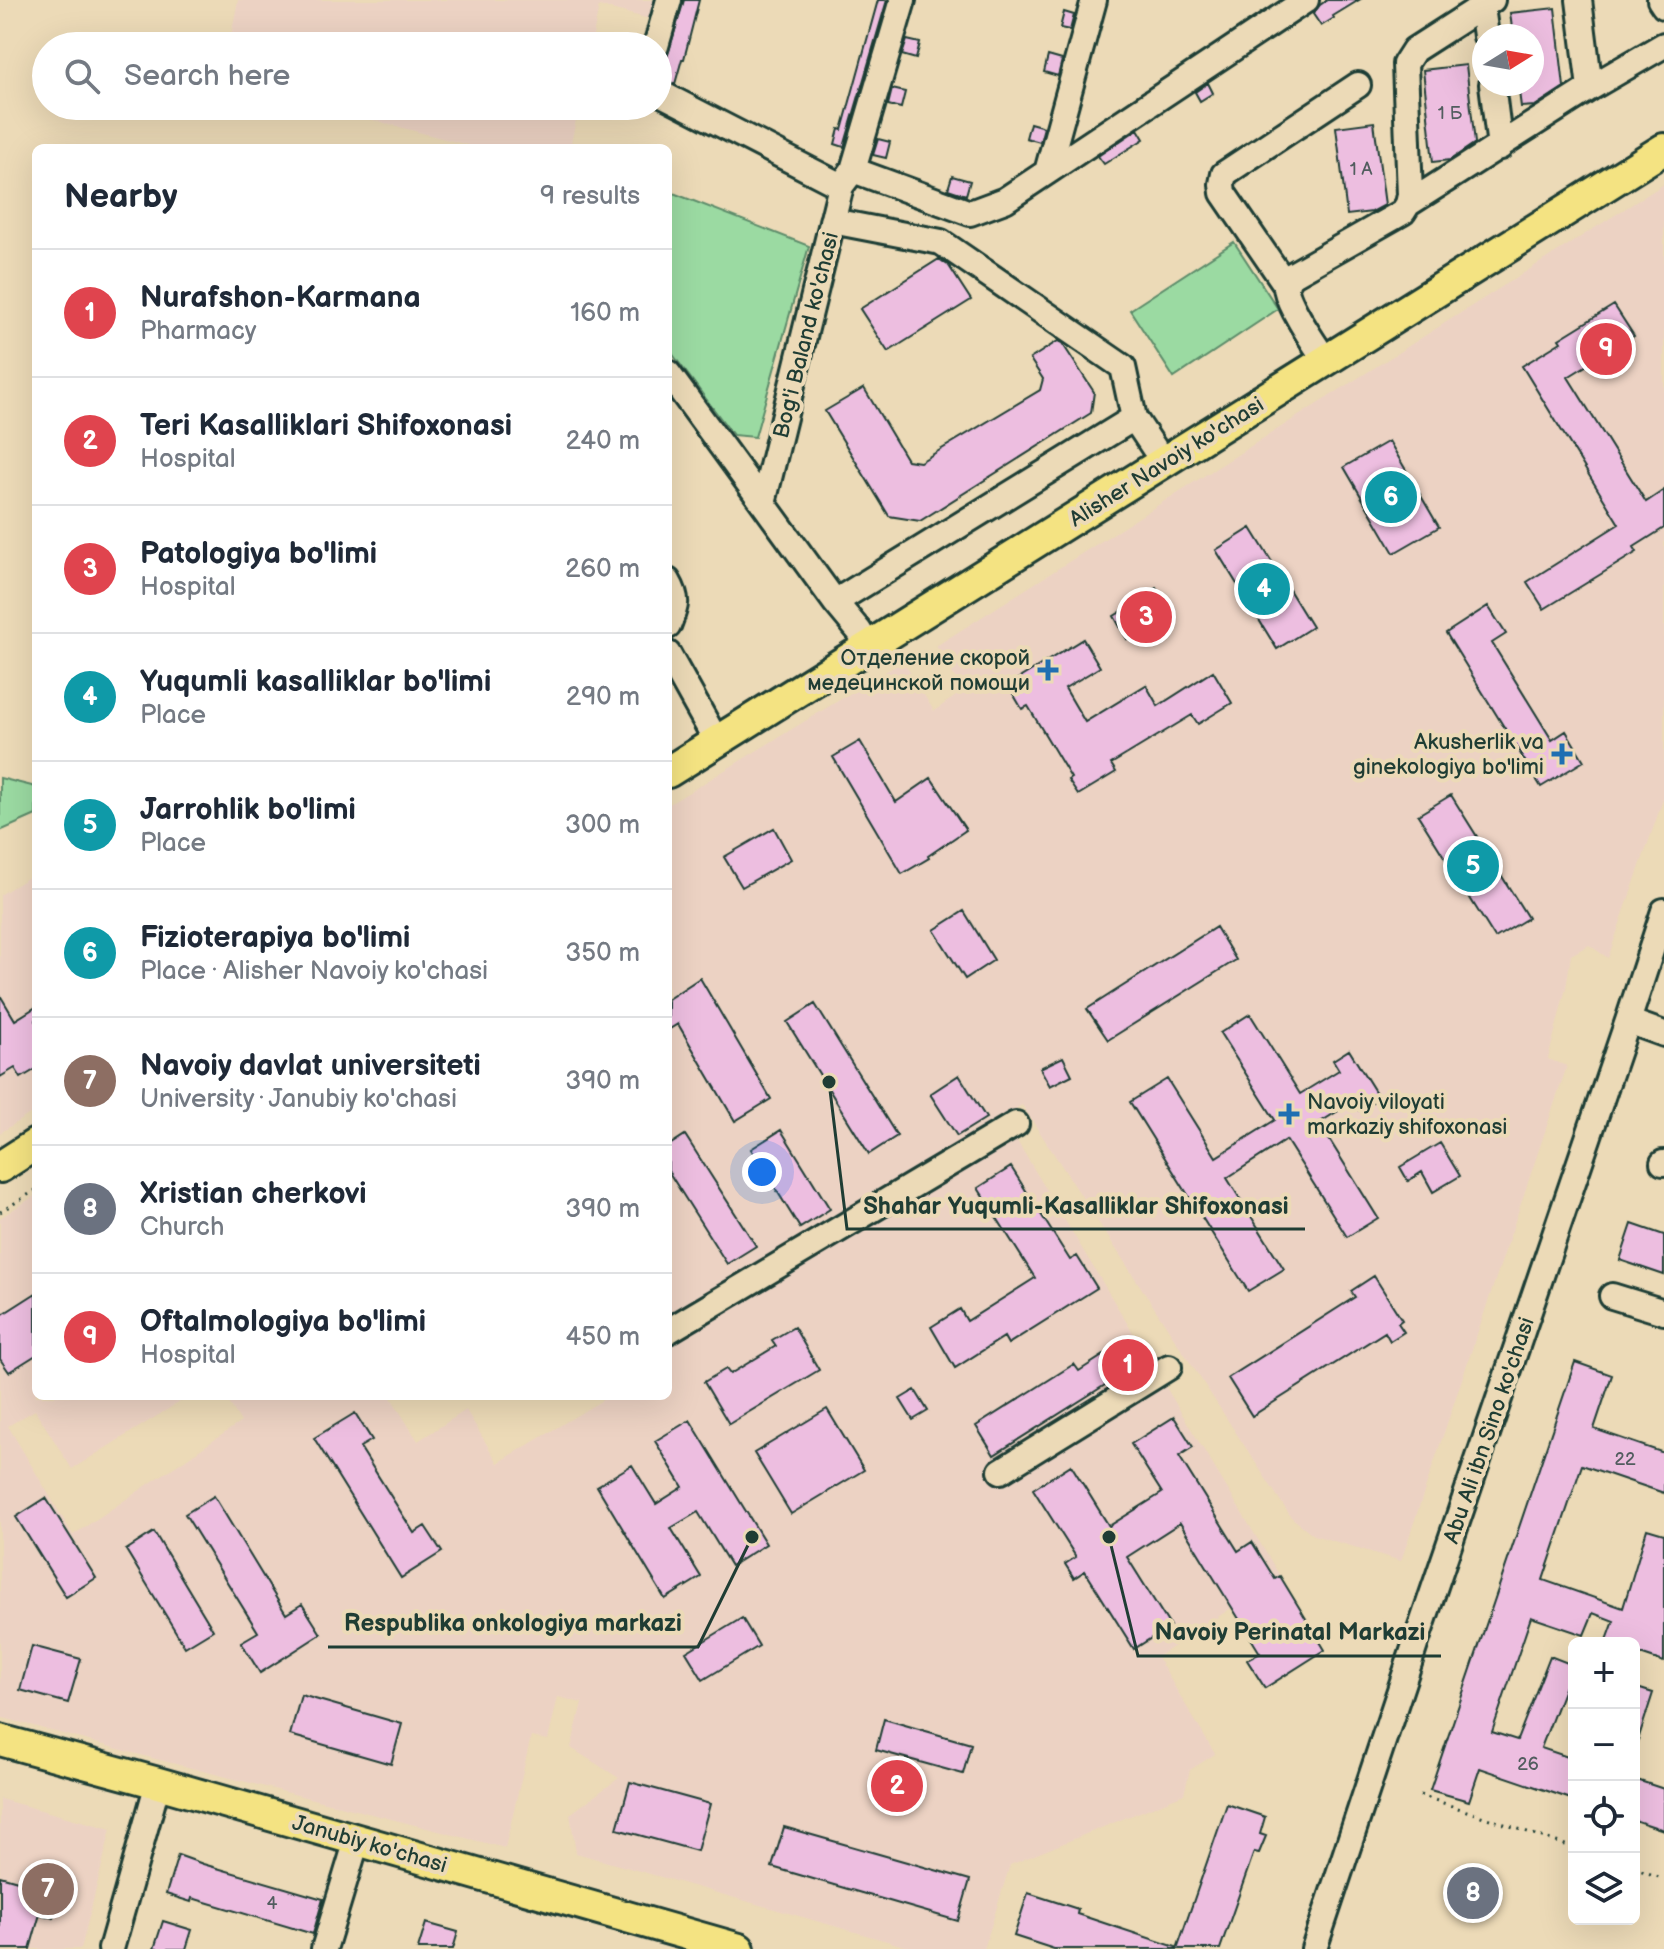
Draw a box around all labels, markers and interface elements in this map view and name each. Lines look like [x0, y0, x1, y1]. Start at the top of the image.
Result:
north arrow [1472, 24, 1544, 96]
search box [32, 32, 672, 120]
icon: search [60, 54, 104, 98]
text: Search here [124, 58, 290, 94]
house number: 1 Б [1438, 103, 1463, 124]
house number: 1 А [1350, 159, 1372, 180]
text: Nearby [64, 176, 178, 217]
text: 9 results [540, 181, 640, 212]
street label: Bog'i Baland ko'chasi [768, 229, 845, 441]
text: Nurafshon-Karmana [140, 280, 421, 316]
text: 1 [85, 298, 95, 329]
text: 160 m [570, 298, 640, 329]
text: Pharmacy [140, 316, 256, 347]
pin: 9 [1580, 319, 1632, 379]
street label: Alisher Navoiy ko'chasi [1064, 391, 1269, 533]
text: Teri Kasalliklari Shifoxonasi [140, 408, 512, 444]
text: 2 [82, 426, 98, 457]
text: 240 m [565, 426, 640, 457]
text: Hospital [140, 444, 236, 475]
pin: 6 [1365, 467, 1417, 527]
text: Patologiya bo'limi [140, 536, 377, 572]
text: 3 [82, 554, 98, 585]
text: 260 m [565, 554, 640, 585]
pin: 4 [1238, 559, 1290, 619]
text: Hospital [140, 572, 236, 603]
pin: 3 [1120, 587, 1172, 647]
place label: Отделение скорой медецинской помощи [807, 645, 1030, 697]
marker: Отделение скорой медецинской помощи [1037, 659, 1059, 681]
text: Yuqumli kasalliklar bo'limi [140, 664, 491, 700]
text: 4 [82, 682, 98, 713]
text: 290 m [566, 682, 640, 713]
text: Place [140, 700, 206, 731]
place label: Akusherlik va ginekologiya bo'limi [1353, 729, 1544, 781]
marker: Akusherlik va ginekologiya bo'limi [1551, 743, 1573, 765]
text: Jarrohlik bo'limi [140, 792, 356, 828]
text: 5 [82, 810, 98, 841]
text: 300 m [565, 810, 640, 841]
text: Place [140, 828, 206, 859]
pin: 5 [1447, 836, 1499, 896]
text: Fizioterapiya bo'limi [140, 920, 410, 956]
text: 6 [82, 938, 98, 969]
text: 350 m [565, 938, 640, 969]
text: Place · Alisher Navoiy ko'chasi [140, 956, 488, 987]
text: Navoiy davlat universiteti [140, 1048, 481, 1084]
text: 7 [83, 1066, 97, 1097]
text: 390 m [565, 1066, 640, 1097]
text: University · Janubiy ko'chasi [140, 1084, 457, 1115]
place label: Navoiy viloyati markaziy shifoxonasi [1307, 1089, 1508, 1141]
marker: Navoiy viloyati markaziy shifoxonasi [1278, 1103, 1300, 1125]
your location [742, 1152, 782, 1192]
text: Xristian cherkovi [140, 1176, 367, 1212]
callout: Shahar Yuqumli-Kasalliklar Shifoxonasi [847, 1181, 1305, 1229]
text: Shahar Yuqumli-Kasalliklar Shifoxonasi [863, 1192, 1289, 1221]
text: 8 [82, 1194, 98, 1225]
text: 390 m [565, 1194, 640, 1225]
text: Church [140, 1212, 224, 1243]
text: Oftalmologiya bo'limi [140, 1304, 426, 1340]
street label: Abu Ali ibn Sino ko'chasi [1438, 1314, 1541, 1547]
text: 9 [82, 1322, 98, 1353]
text: 450 m [565, 1322, 640, 1353]
pin: 1 [1102, 1335, 1154, 1395]
text: Hospital [140, 1340, 236, 1371]
house number: 22 [1614, 1449, 1636, 1470]
callout: Respublika onkologiya markazi [328, 1599, 698, 1647]
callout: Navoiy Perinatal Markazi [1138, 1608, 1441, 1656]
text: Respublika onkologiya markazi [344, 1609, 682, 1638]
text: Navoiy Perinatal Markazi [1155, 1618, 1425, 1647]
map controls [1568, 1637, 1640, 1925]
button: + [1568, 1637, 1640, 1709]
button: − [1568, 1709, 1640, 1781]
house number: 26 [1517, 1754, 1539, 1775]
pin: 2 [871, 1756, 923, 1816]
button: locate [1568, 1781, 1640, 1853]
street label: Janubiy ko'chasi [289, 1809, 450, 1879]
button: layers [1568, 1853, 1640, 1925]
pin: 7 [22, 1859, 74, 1919]
pin: 8 [1447, 1863, 1499, 1923]
house number: 4 [267, 1893, 278, 1914]

